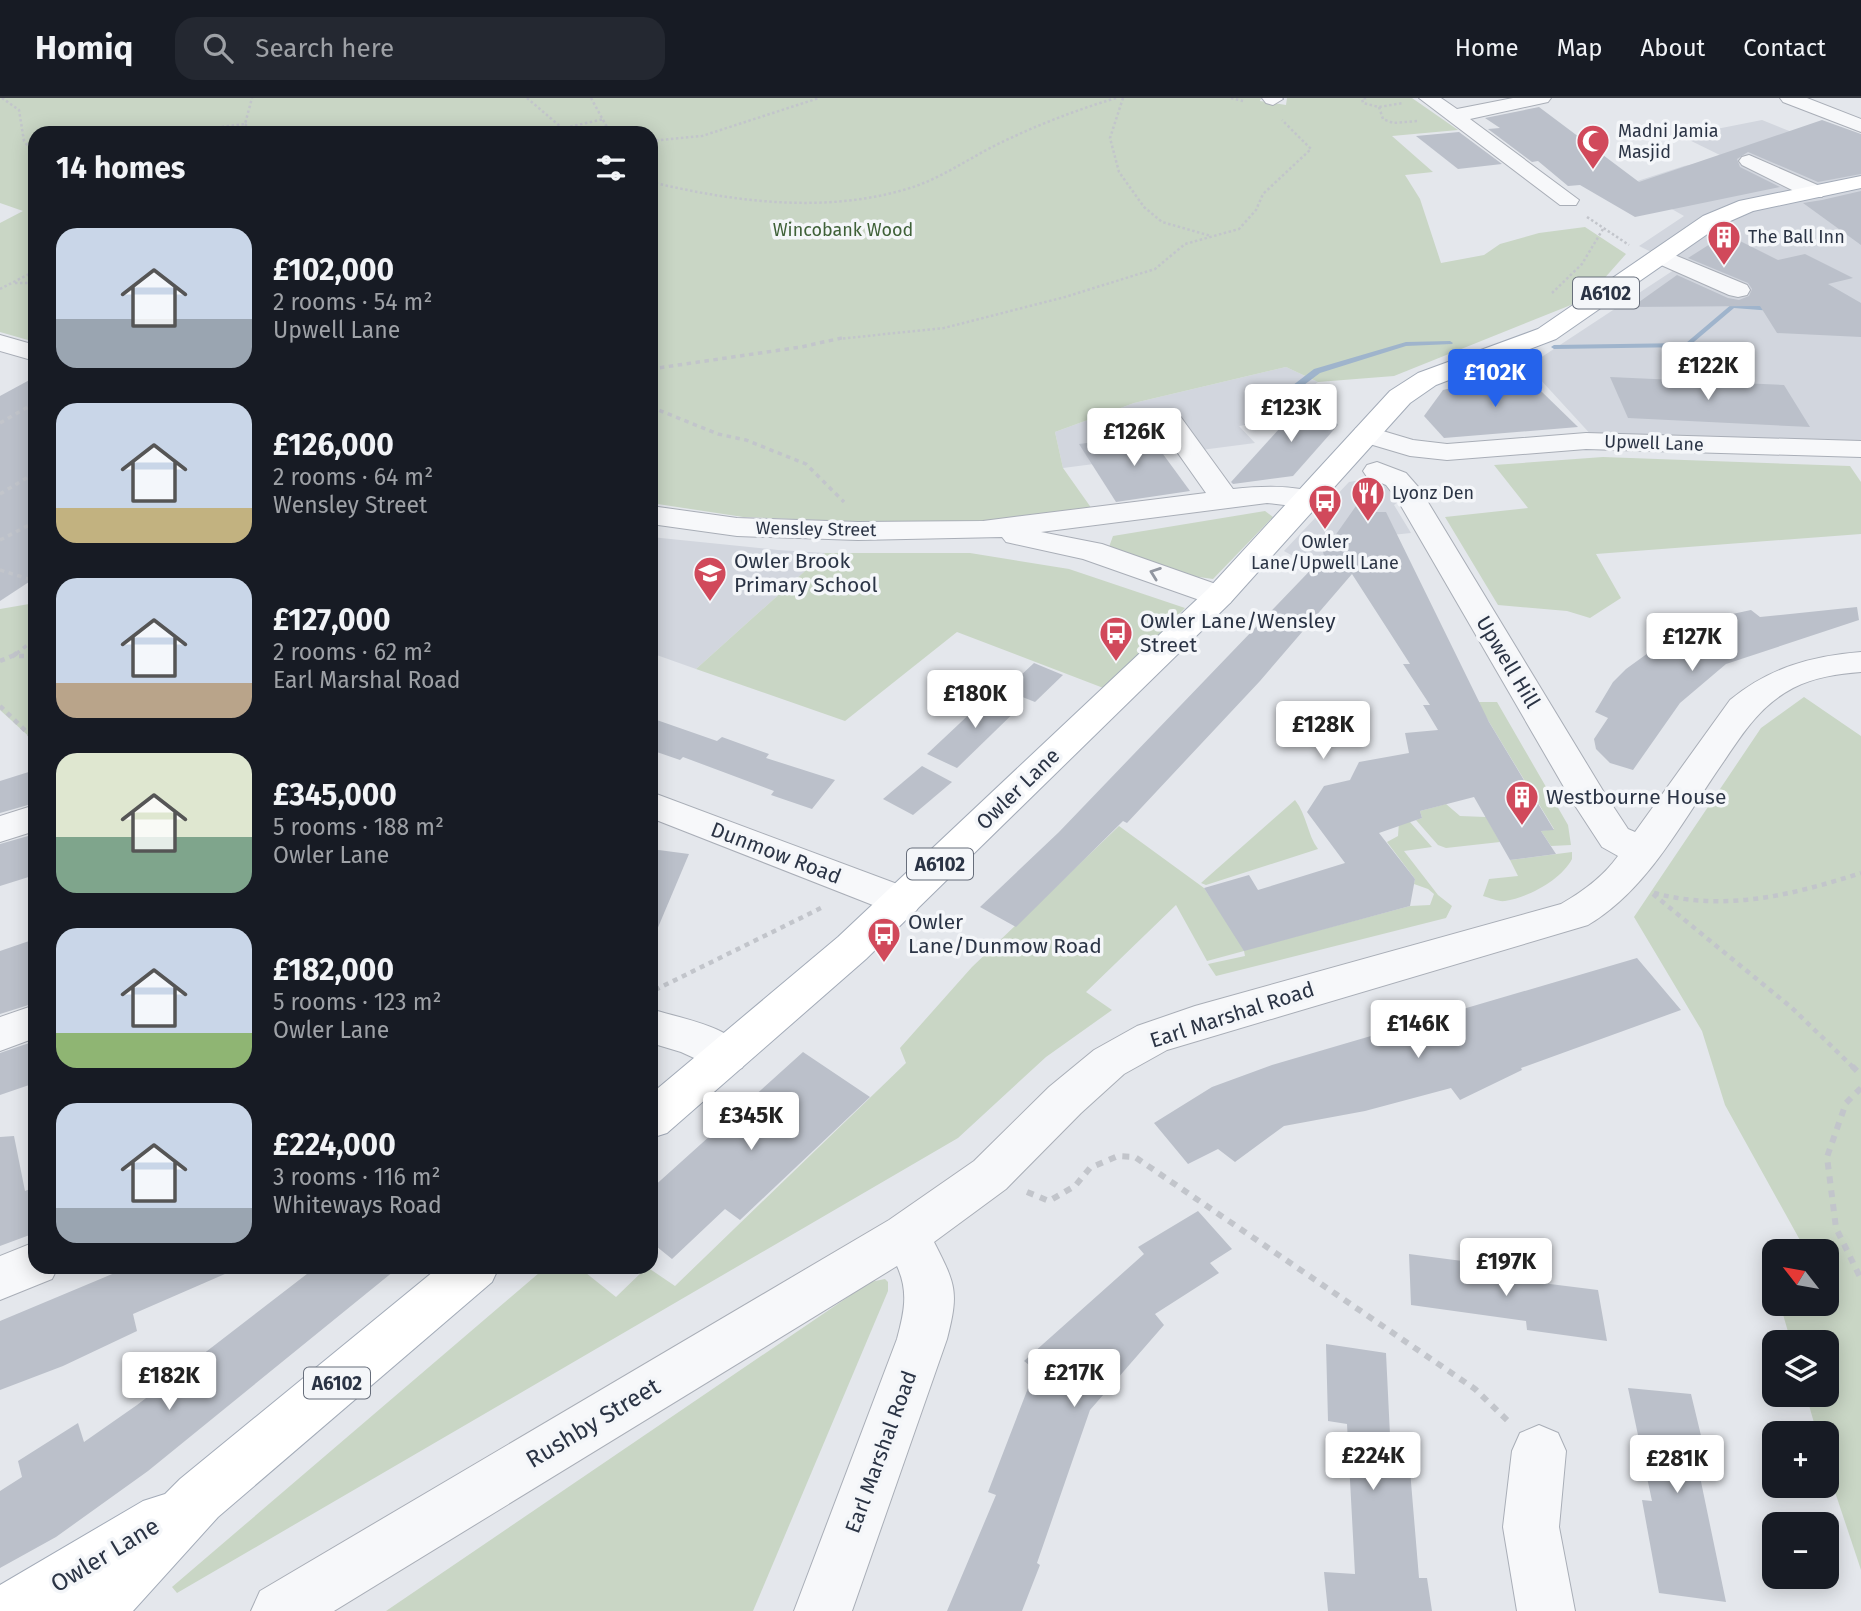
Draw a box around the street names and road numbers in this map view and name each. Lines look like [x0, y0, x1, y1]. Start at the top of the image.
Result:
road number: A6102 [1573, 278, 1639, 308]
street label: Upwell Lane [1604, 430, 1704, 456]
street label: Wensley Street [755, 517, 877, 541]
street label: Upwell Hill [1470, 611, 1546, 713]
street label: Owler Lane [971, 743, 1065, 835]
street label: Dunmow Road [707, 816, 845, 890]
road number: A6102 [907, 848, 973, 880]
street label: Earl Marshal Road [1147, 976, 1317, 1054]
street label: Earl Marshal Road [839, 1367, 923, 1537]
road number: A6102 [304, 1368, 370, 1399]
street label: Rushby Street [521, 1372, 665, 1474]
street label: Owler Lane [46, 1512, 164, 1598]

